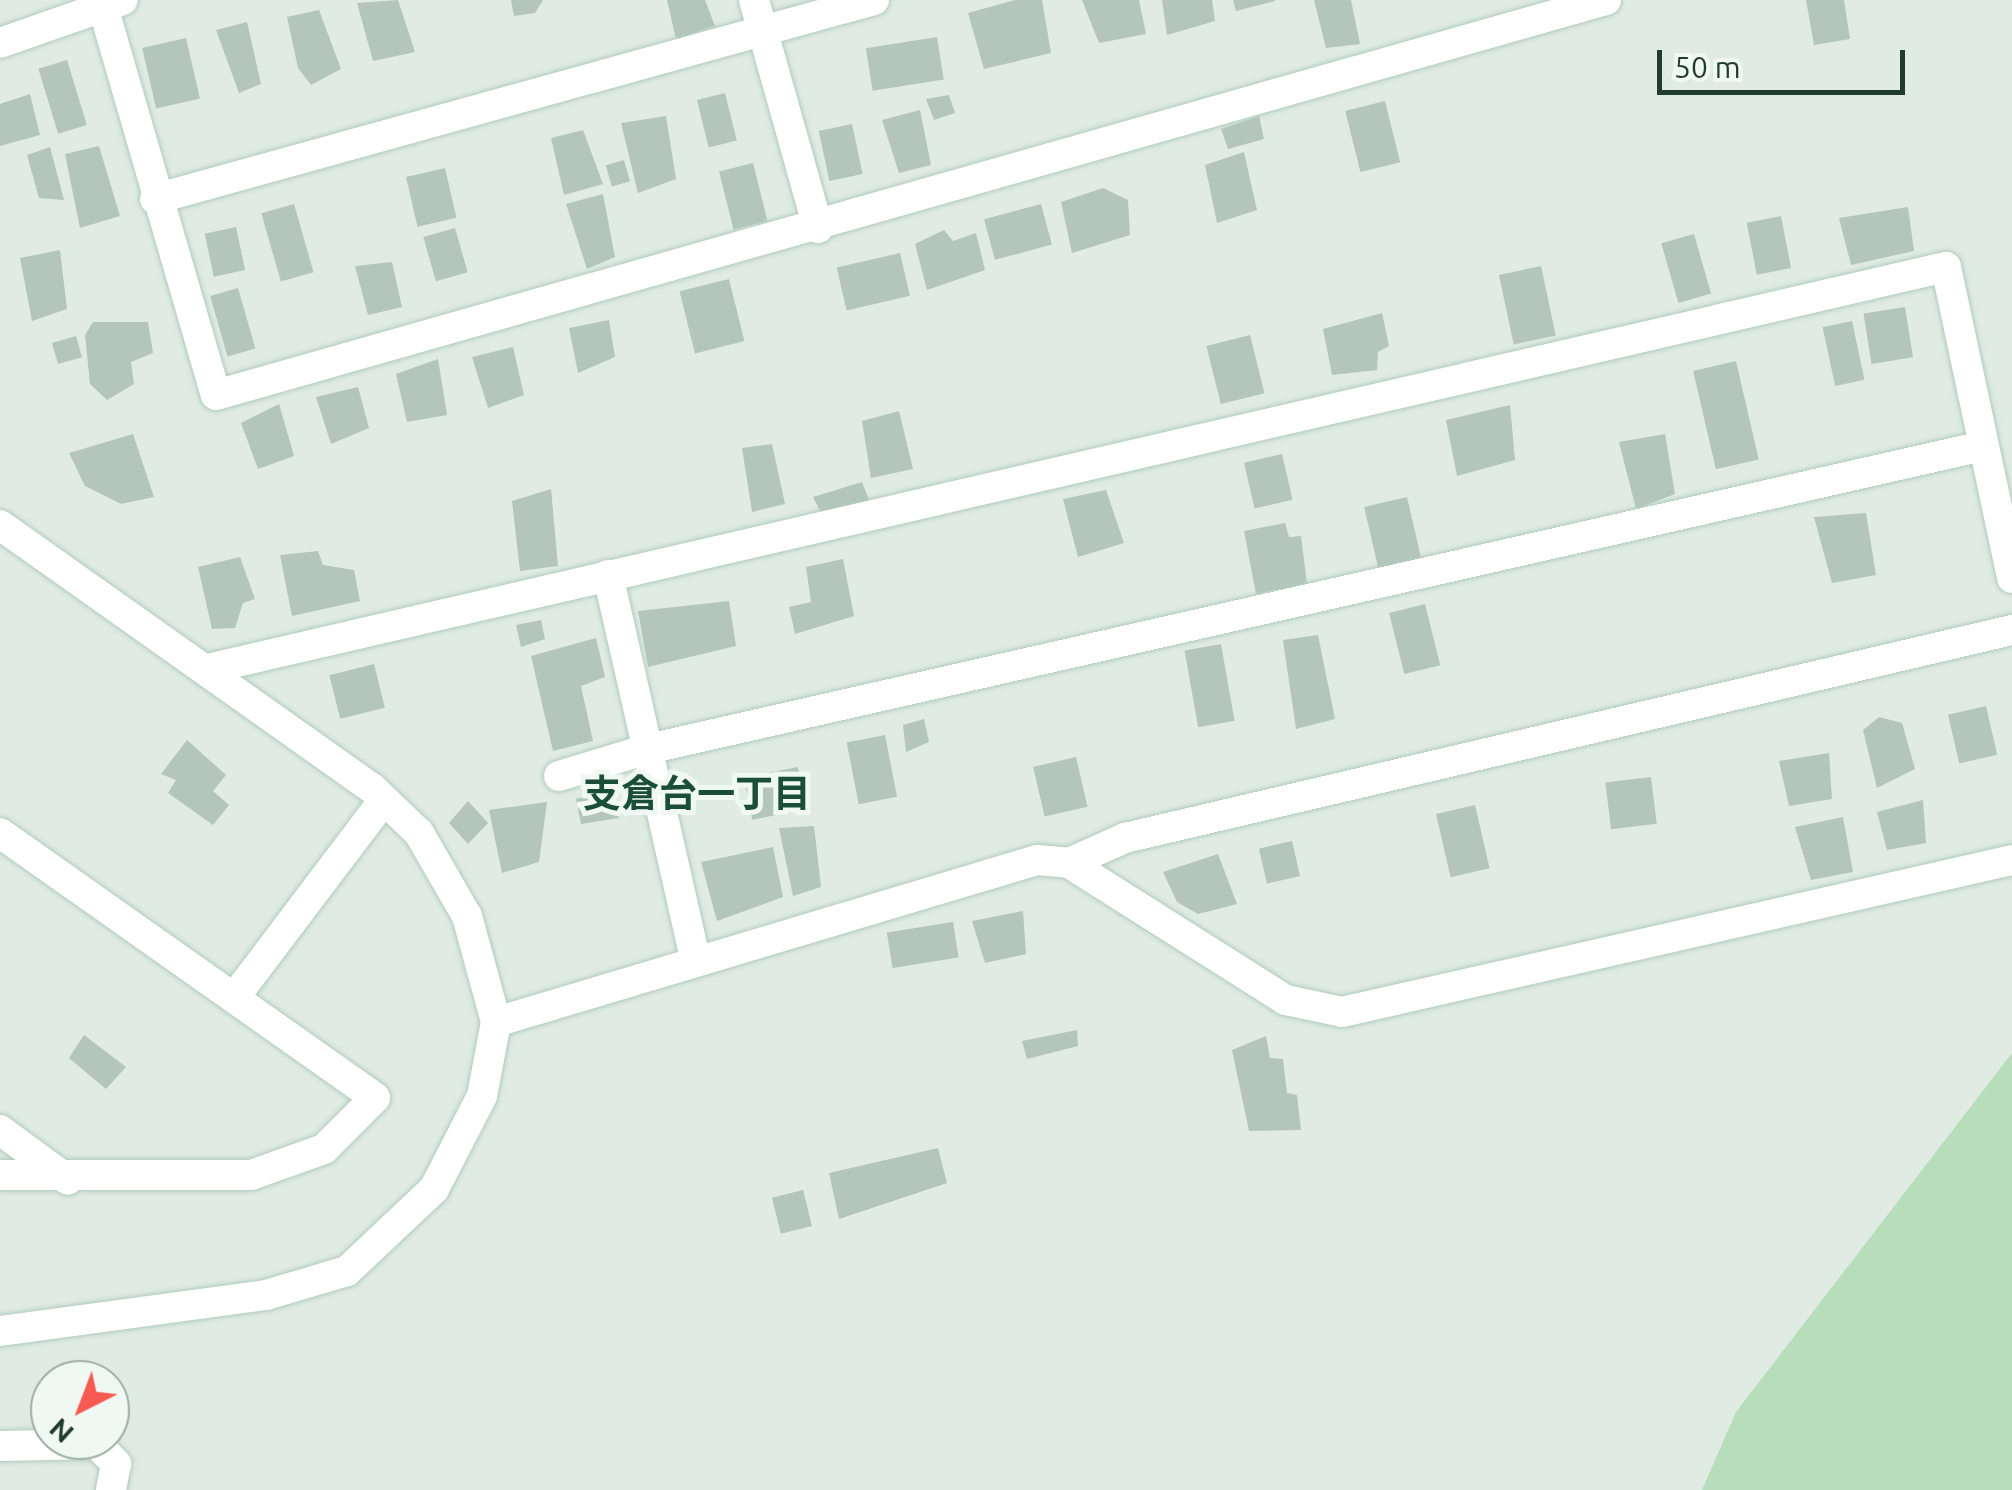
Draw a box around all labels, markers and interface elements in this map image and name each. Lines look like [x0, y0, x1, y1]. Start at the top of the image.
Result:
scale bar [1662, 30, 1910, 92]
text: 50 m [1674, 50, 1741, 84]
district label: 支倉台一丁目 [583, 771, 811, 817]
north arrow [30, 1360, 130, 1460]
text: N [43, 1413, 79, 1450]

